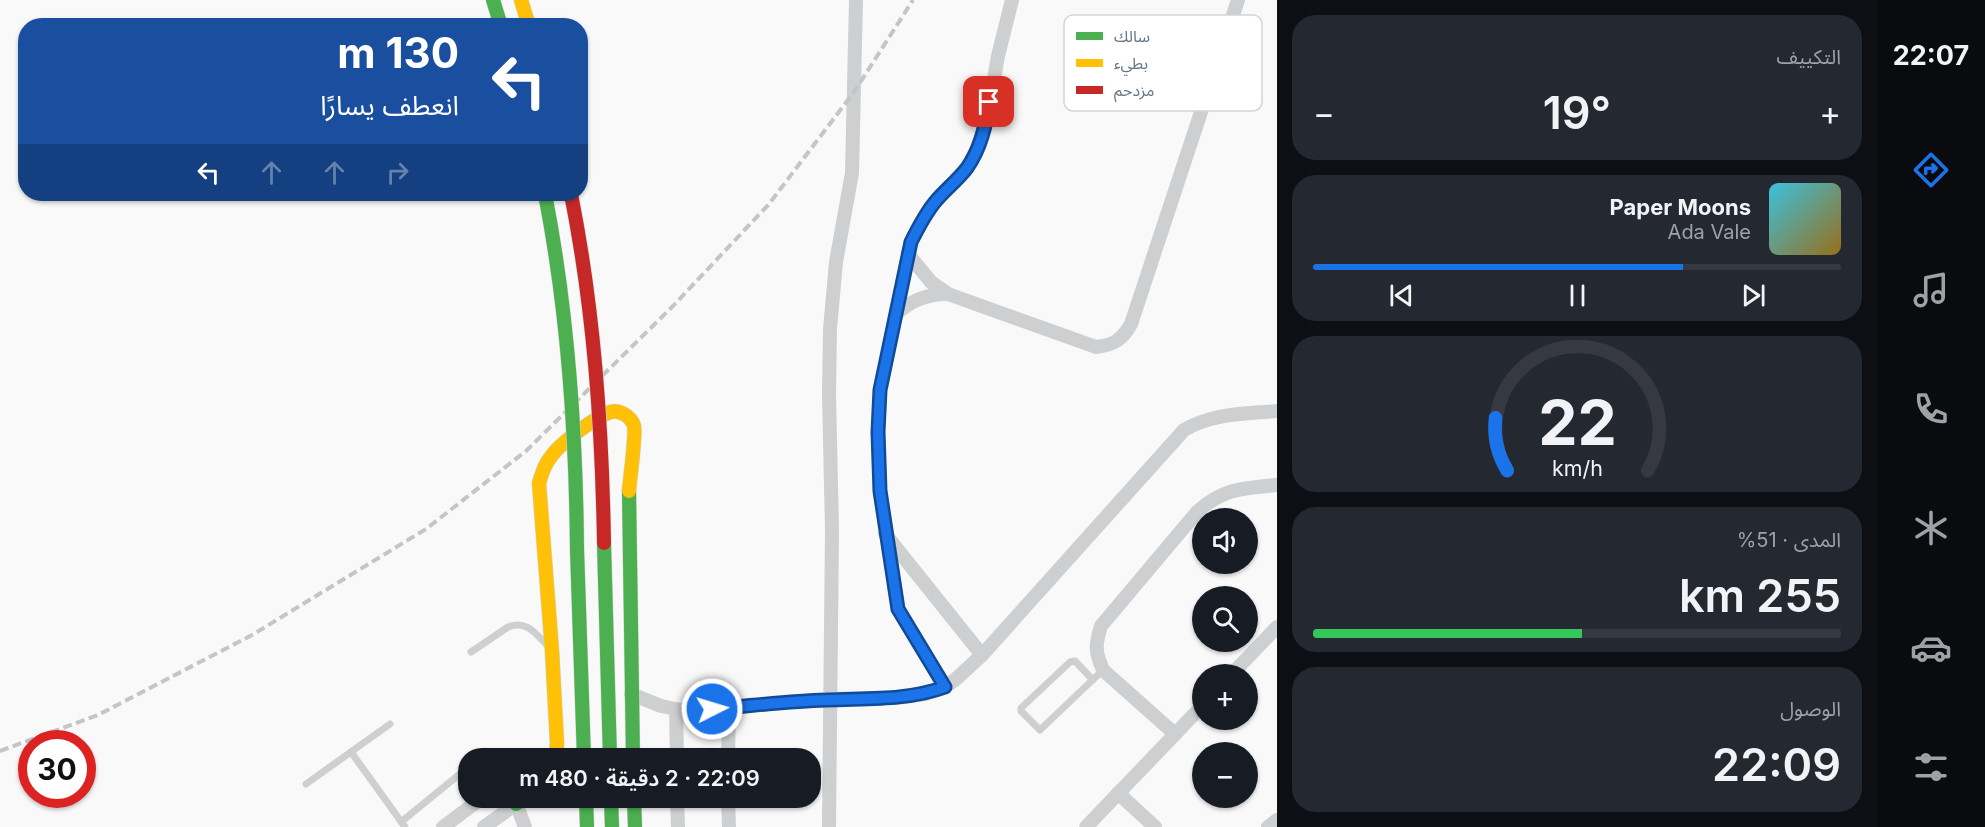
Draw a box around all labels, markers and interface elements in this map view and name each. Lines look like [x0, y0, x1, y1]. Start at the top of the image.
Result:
legend [1064, 15, 1262, 111]
text: سالك [1114, 26, 1150, 46]
text: 130 m [337, 27, 459, 78]
text: 22:07 [1893, 39, 1969, 72]
icon: left [480, 42, 558, 120]
text: التكييف [1777, 45, 1841, 69]
text: بطيء [1114, 53, 1148, 76]
pin [963, 76, 1014, 127]
text: مزدحم [1114, 80, 1154, 103]
icon: arrive [972, 85, 1005, 118]
text: 19° [1543, 85, 1611, 140]
text: انعطف يسارًا [320, 89, 459, 122]
text: − [1313, 93, 1335, 133]
text: + [1819, 93, 1841, 133]
icon: directions [1910, 149, 1952, 191]
icon: left [192, 156, 225, 189]
icon: ahead [255, 156, 288, 189]
icon: ahead [318, 156, 351, 189]
icon: right [381, 156, 414, 189]
text: Paper Moons [1610, 194, 1751, 220]
text: Ada Vale [1668, 220, 1751, 244]
icon: music [1910, 269, 1952, 311]
icon: previous [1385, 279, 1418, 312]
icon: pause [1561, 279, 1594, 312]
icon: next [1737, 279, 1770, 312]
text: 22 [1538, 385, 1616, 460]
icon: phone [1910, 388, 1952, 430]
text: km/h [1552, 455, 1602, 481]
icon: climate [1910, 507, 1952, 549]
map controls [1192, 508, 1258, 808]
button: sound [1192, 508, 1258, 574]
text: المدى · 51% [1737, 528, 1841, 552]
text: 255 km [1679, 568, 1841, 623]
button: search [1192, 586, 1258, 652]
icon: car [1910, 627, 1952, 669]
button: + [1192, 664, 1258, 730]
position arrow [680, 677, 744, 741]
text: الوصول [1780, 697, 1841, 721]
speed limit sign: 30 [18, 730, 96, 808]
text: 22:09 [1712, 737, 1841, 792]
button: − [1192, 742, 1258, 808]
icon: filters [1910, 746, 1952, 788]
text: 22:09 · 2 دقيقة · 480 m [519, 765, 760, 791]

